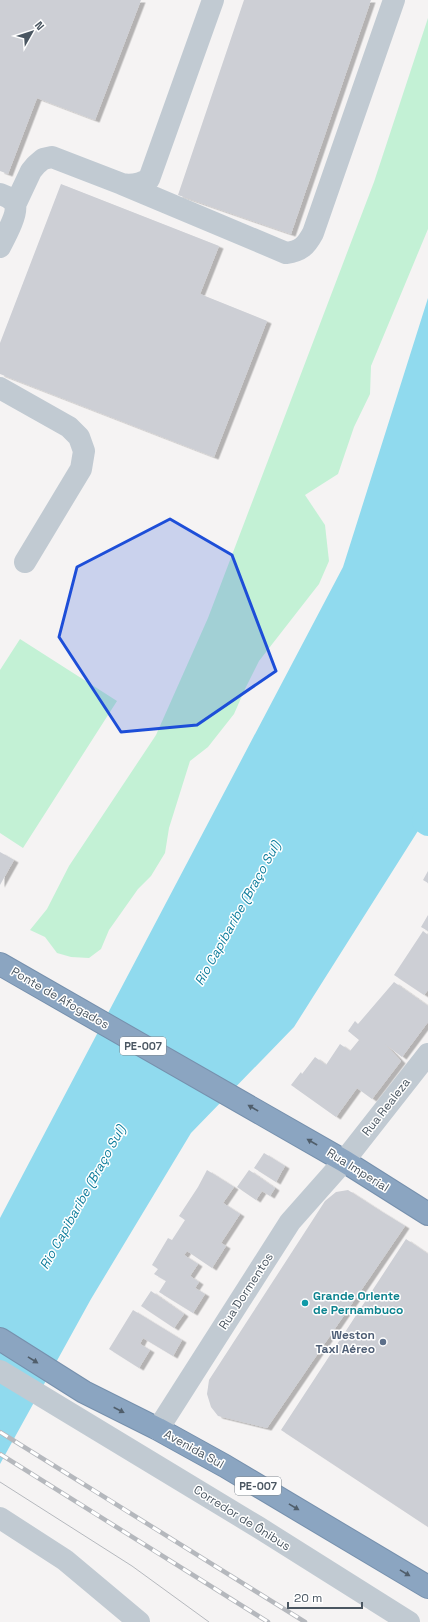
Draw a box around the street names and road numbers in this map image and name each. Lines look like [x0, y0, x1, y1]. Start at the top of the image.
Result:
street label: Ponte de Afogados [8, 963, 112, 1033]
road number: PE-007 [120, 1037, 166, 1055]
street label: Rua Realeza [358, 1075, 414, 1139]
street label: Rua Imperial [324, 1145, 392, 1195]
street label: Rua Dormentos [215, 1250, 277, 1332]
street label: Avenida Sul [161, 1426, 227, 1472]
road number: PE-007 [235, 1477, 281, 1495]
street label: Corredor de Ônibus [191, 1482, 293, 1554]

